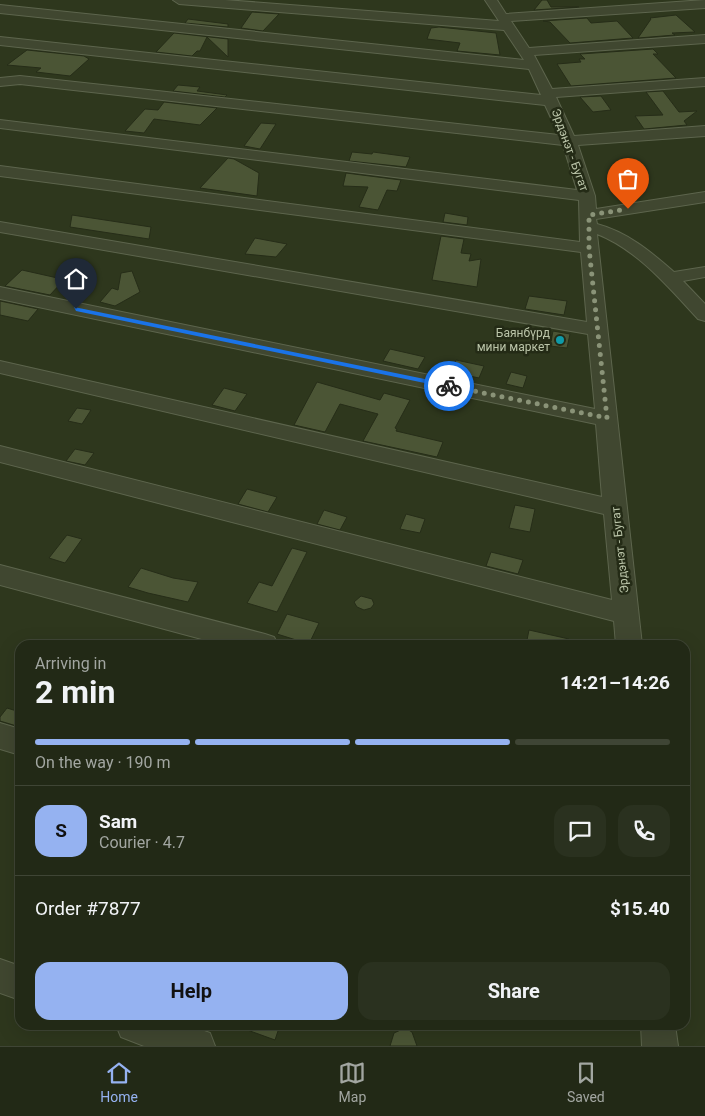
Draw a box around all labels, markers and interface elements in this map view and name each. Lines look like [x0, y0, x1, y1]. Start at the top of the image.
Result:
street label: Эрдэнэт - Бугат [549, 107, 592, 193]
pin [607, 158, 649, 209]
icon: bag [614, 165, 642, 193]
pin [55, 258, 97, 309]
icon: home [62, 265, 90, 293]
place label: Баянбүрд мини маркет [477, 326, 550, 354]
marker: Баянбүрд мини маркет [554, 334, 566, 346]
courier [424, 361, 474, 411]
icon: bike [435, 372, 463, 400]
street label: Эрдэнэт - Бугат [608, 506, 632, 594]
text: Arriving in [35, 654, 106, 673]
text: 14:21–14:26 [560, 671, 670, 694]
text: 2 min [35, 673, 115, 711]
text: On the way · 190 m [35, 753, 171, 772]
button: chat [554, 805, 606, 857]
button: phone [618, 805, 670, 857]
text: Sam [99, 810, 137, 833]
text: S [55, 819, 67, 842]
text: Courier · 4.7 [99, 833, 185, 852]
text: Order #7877 [35, 897, 141, 920]
text: $15.40 [610, 897, 670, 920]
button: Help [35, 962, 348, 1020]
button: Share [358, 962, 670, 1020]
tab: Home [100, 1059, 138, 1105]
tab: Map [338, 1059, 366, 1105]
tab: Saved [567, 1059, 605, 1105]

